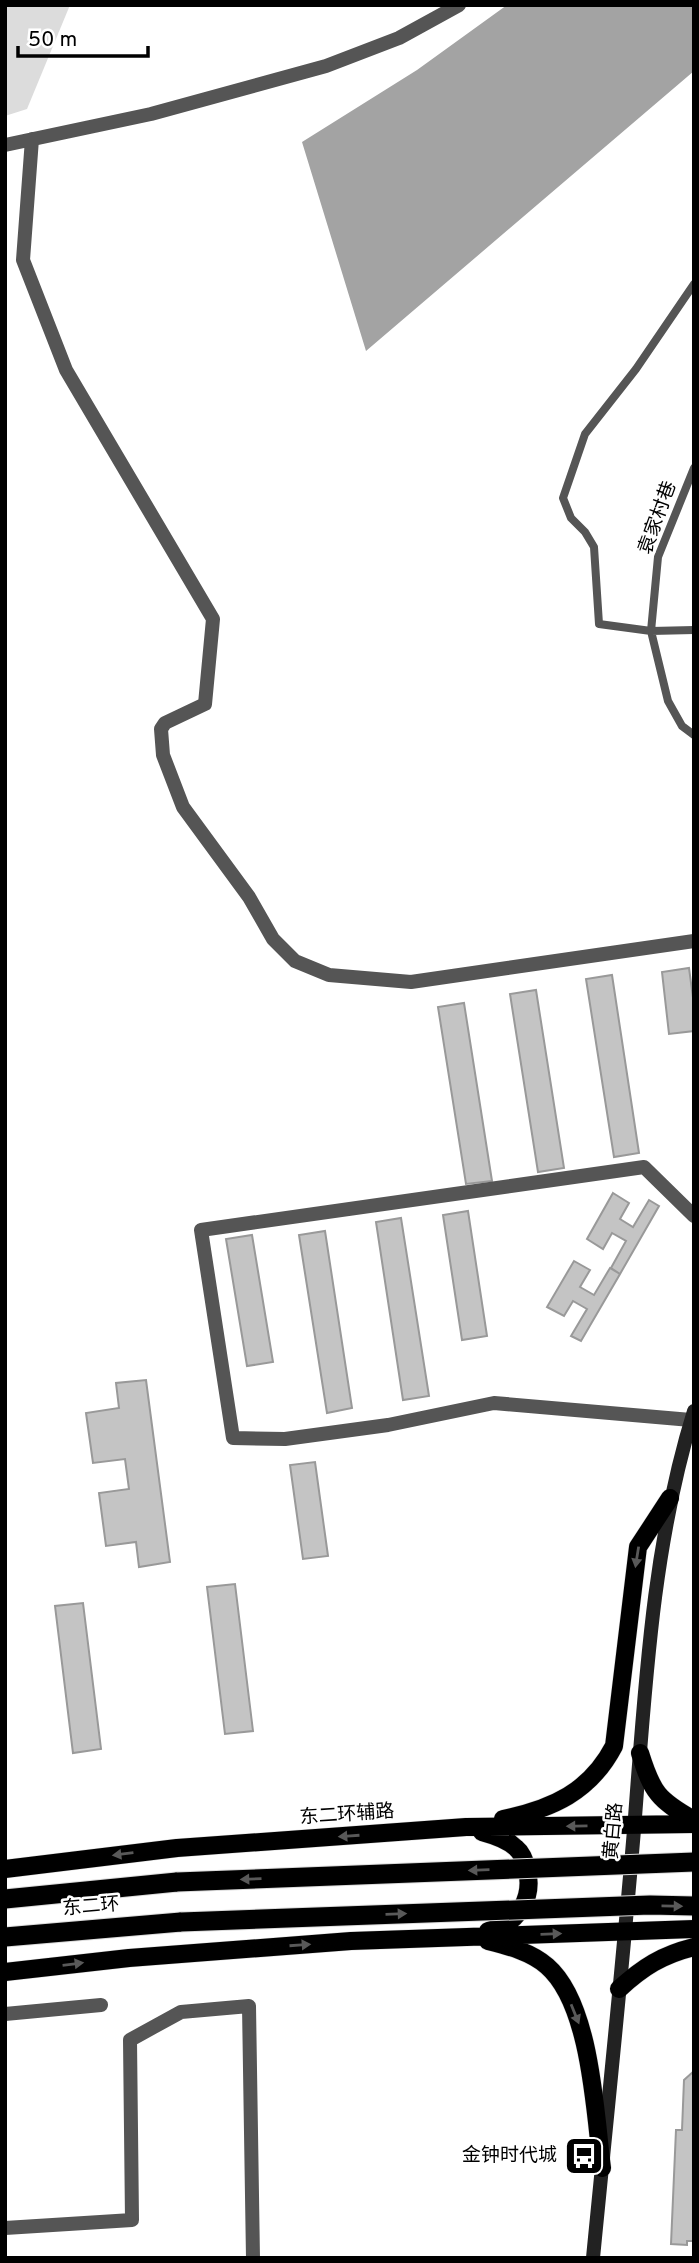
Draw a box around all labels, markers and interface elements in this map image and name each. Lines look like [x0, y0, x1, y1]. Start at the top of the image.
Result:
scale bar [18, 14, 147, 58]
text: 50 m [28, 27, 77, 54]
street label: 袁家村巷 [634, 478, 682, 558]
one-way arrow [631, 1546, 642, 1568]
street label: 东二环辅路 [299, 1800, 395, 1830]
street label: 黄白路 [600, 1802, 628, 1860]
one-way arrow [565, 1820, 587, 1831]
one-way arrow [338, 1830, 360, 1841]
one-way arrow [112, 1849, 134, 1860]
one-way arrow [467, 1864, 489, 1875]
one-way arrow [240, 1874, 262, 1885]
street label: 东二环 [62, 1893, 120, 1921]
one-way arrow [661, 1900, 683, 1911]
one-way arrow [385, 1909, 407, 1920]
one-way arrow [541, 1928, 563, 1939]
one-way arrow [289, 1939, 311, 1950]
one-way arrow [62, 1959, 84, 1970]
one-way arrow [570, 2003, 581, 2024]
bus stop icon: 金钟时代城 [563, 2135, 605, 2177]
place label: 金钟时代城 [462, 2144, 557, 2168]

